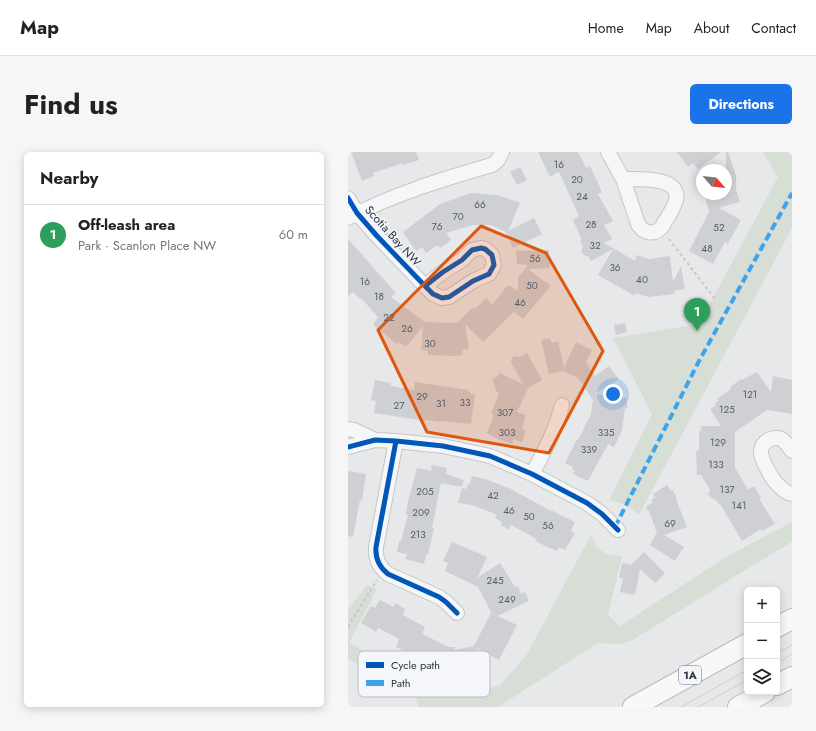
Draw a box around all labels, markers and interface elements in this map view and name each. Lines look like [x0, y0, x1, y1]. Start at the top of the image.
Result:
text: Map [20, 14, 59, 41]
text: Home [588, 18, 624, 38]
text: Map [646, 18, 672, 38]
text: About [694, 18, 729, 38]
text: Contact [751, 18, 796, 38]
text: Find us [24, 84, 118, 125]
button: Directions [690, 84, 792, 124]
house number: 16 [554, 157, 564, 172]
north arrow [696, 164, 732, 200]
text: Nearby [40, 166, 98, 190]
house number: 20 [571, 172, 583, 187]
house number: 24 [576, 189, 588, 204]
house number: 66 [474, 197, 486, 212]
street label: Scotia Bay NW [361, 201, 425, 271]
house number: 70 [452, 209, 464, 224]
text: Off-leash area [78, 214, 175, 236]
house number: 28 [585, 217, 597, 232]
house number: 76 [431, 219, 443, 234]
house number: 52 [713, 220, 725, 235]
text: 1 [50, 225, 56, 244]
text: 60 m [279, 225, 308, 244]
text: Park · Scanlon Place NW [78, 236, 216, 255]
house number: 32 [589, 238, 601, 253]
house number: 48 [701, 241, 713, 256]
house number: 56 [529, 251, 541, 266]
house number: 36 [609, 260, 621, 275]
house number: 40 [636, 272, 648, 287]
house number: 16 [360, 274, 370, 289]
house number: 50 [526, 278, 538, 293]
house number: 18 [374, 289, 384, 304]
house number: 46 [514, 295, 526, 310]
pin: 1 [684, 298, 710, 331]
house number: 22 [383, 310, 395, 325]
house number: 26 [401, 321, 413, 336]
house number: 30 [424, 336, 436, 351]
your location [603, 384, 623, 404]
house number: 121 [743, 387, 757, 402]
house number: 29 [416, 389, 428, 404]
house number: 33 [460, 395, 471, 410]
house number: 31 [436, 396, 446, 411]
house number: 27 [394, 398, 405, 413]
house number: 125 [719, 402, 735, 417]
house number: 307 [497, 405, 514, 420]
house number: 303 [499, 425, 516, 440]
house number: 335 [598, 425, 615, 440]
house number: 129 [710, 435, 726, 450]
house number: 339 [581, 442, 598, 457]
house number: 133 [708, 457, 724, 472]
house number: 137 [719, 482, 735, 497]
house number: 205 [416, 484, 434, 499]
house number: 42 [487, 488, 499, 503]
house number: 141 [732, 498, 746, 513]
house number: 46 [503, 503, 515, 518]
house number: 209 [412, 505, 430, 520]
house number: 50 [523, 509, 535, 524]
house number: 69 [664, 516, 676, 531]
house number: 56 [542, 518, 554, 533]
house number: 213 [410, 527, 426, 542]
house number: 245 [486, 573, 504, 588]
map controls [744, 587, 780, 695]
button: + [744, 587, 780, 623]
house number: 249 [498, 592, 516, 607]
button: − [744, 623, 780, 659]
legend [358, 651, 490, 697]
text: Cycle path [391, 657, 440, 673]
button: layers [744, 659, 780, 695]
road number: 1A [679, 666, 701, 684]
text: Path [391, 675, 410, 691]

